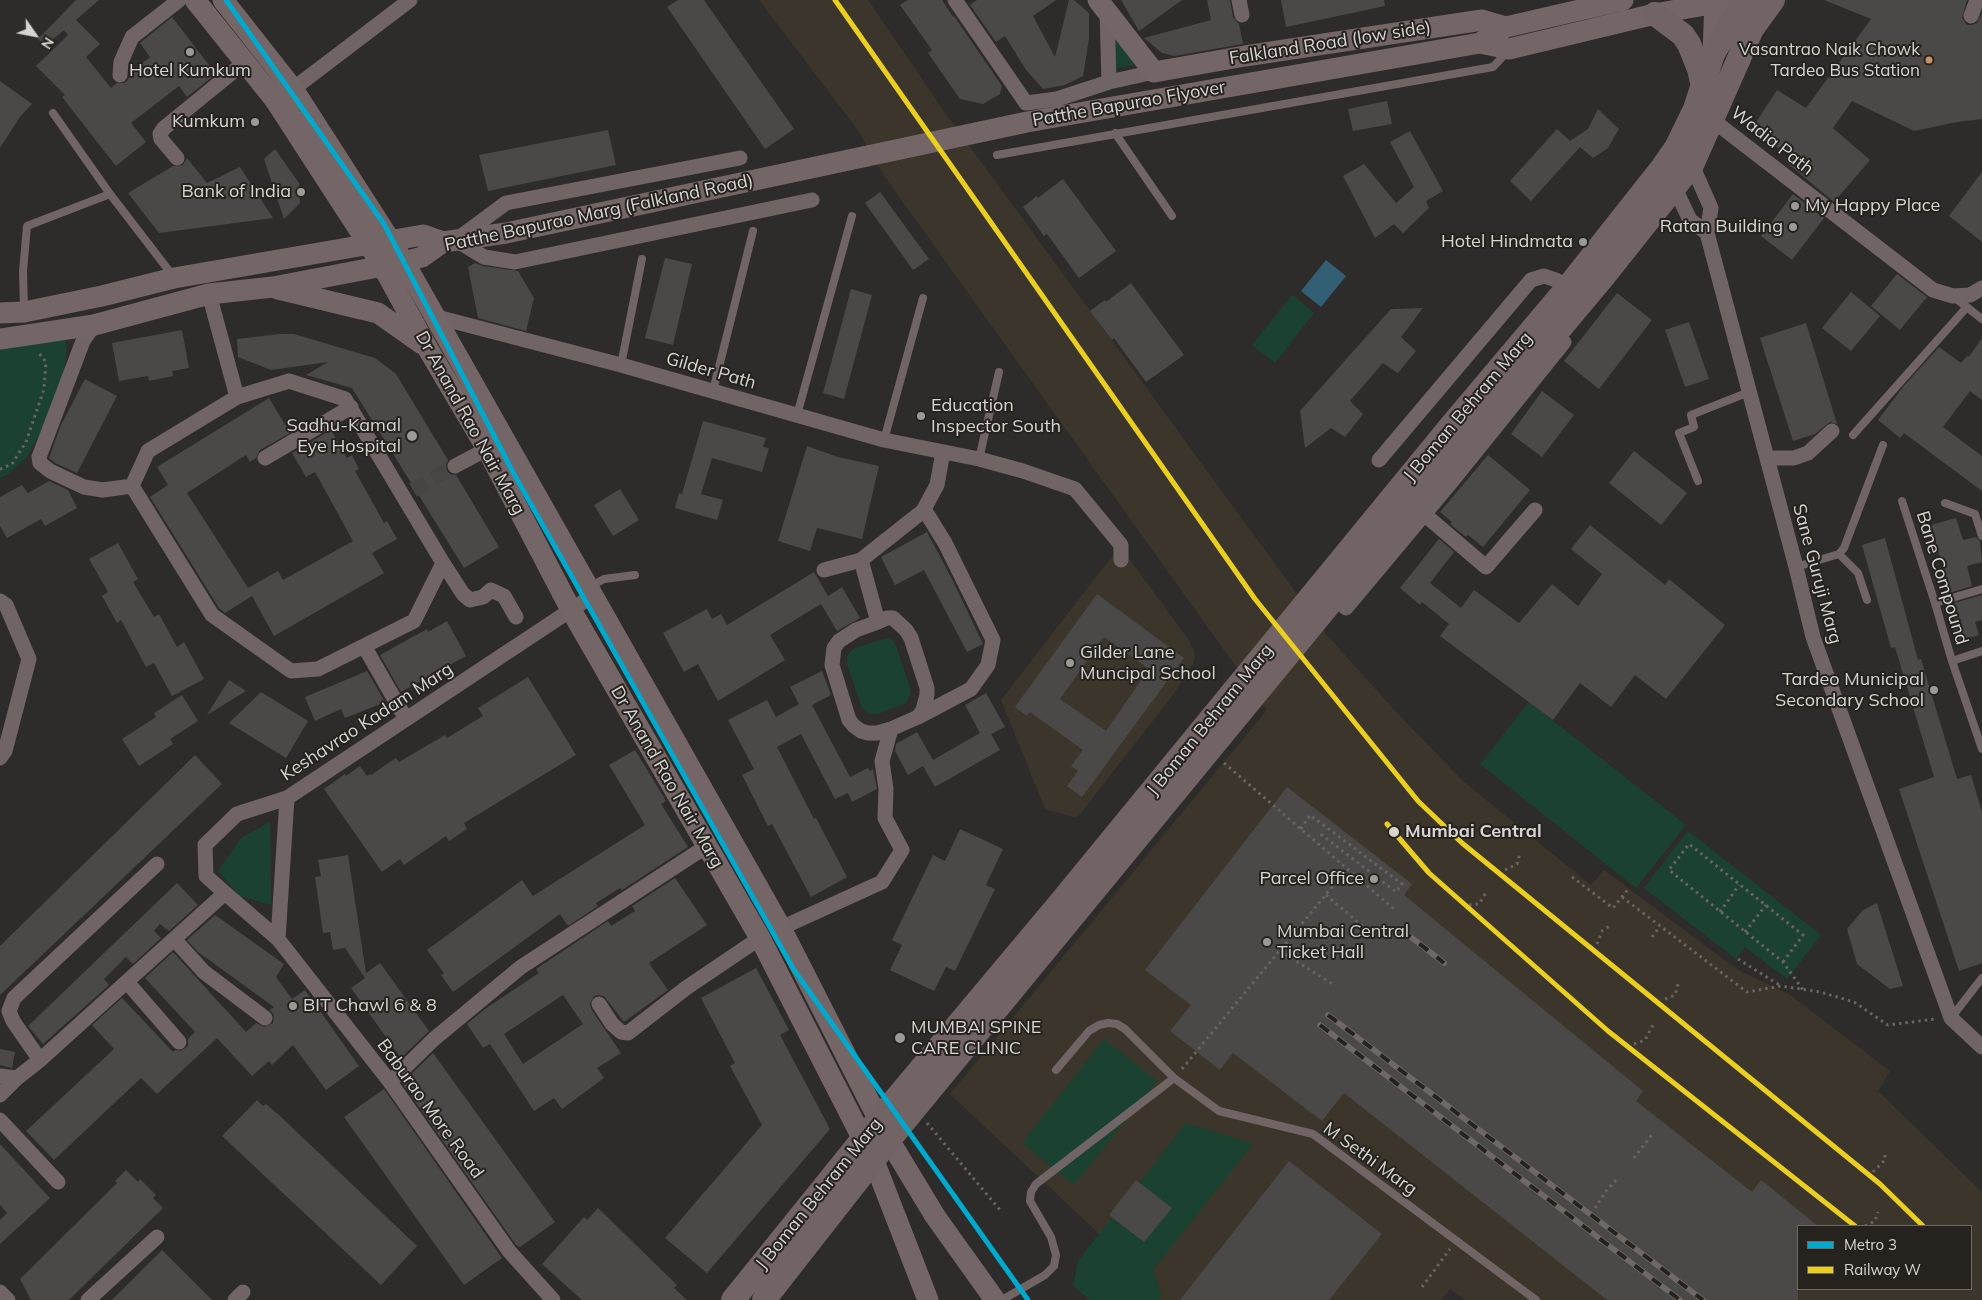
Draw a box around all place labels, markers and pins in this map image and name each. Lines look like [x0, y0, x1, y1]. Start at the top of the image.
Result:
place label: Vasantrao Naik Chowk Tardeo Bus Station [1739, 40, 1920, 80]
marker: Hotel Kumkum [184, 46, 196, 58]
marker: Vasantrao Naik Chowk Tardeo Bus Station [1924, 55, 1934, 65]
place label: Hotel Kumkum [129, 60, 251, 82]
place label: Kumkum [172, 111, 245, 133]
marker: Kumkum [249, 116, 261, 128]
place label: Bank of India [181, 181, 291, 203]
marker: Bank of India [295, 186, 307, 198]
place label: My Happy Place [1805, 195, 1940, 217]
marker: My Happy Place [1789, 200, 1801, 212]
place label: Ratan Building [1660, 216, 1783, 238]
marker: Ratan Building [1787, 221, 1799, 233]
place label: Hotel Hindmata [1441, 231, 1573, 253]
marker: Hotel Hindmata [1577, 236, 1589, 248]
place label: Education Inspector South [931, 395, 1061, 438]
marker: Education Inspector South [915, 410, 927, 422]
place label: Sadhu-Kamal Eye Hospital [286, 415, 401, 458]
marker: Sadhu-Kamal Eye Hospital [405, 429, 419, 443]
place label: Gilder Lane Muncipal School [1080, 642, 1216, 684]
marker: Gilder Lane Muncipal School [1064, 657, 1076, 669]
place label: Tardeo Municipal Secondary School [1775, 669, 1924, 712]
marker: Tardeo Municipal Secondary School [1928, 684, 1940, 696]
place label: Mumbai Central [1405, 821, 1542, 843]
marker: Mumbai Central [1387, 825, 1401, 839]
place label: Parcel Office [1259, 868, 1364, 890]
marker: Parcel Office [1368, 873, 1380, 885]
place label: Mumbai Central Ticket Hall [1277, 921, 1409, 964]
marker: Mumbai Central Ticket Hall [1261, 936, 1273, 948]
place label: BIT Chawl 6 & 8 [303, 995, 437, 1017]
marker: BIT Chawl 6 & 8 [287, 1000, 299, 1012]
place label: MUMBAI SPINE CARE CLINIC [911, 1017, 1041, 1060]
marker: MUMBAI SPINE CARE CLINIC [893, 1031, 907, 1045]

